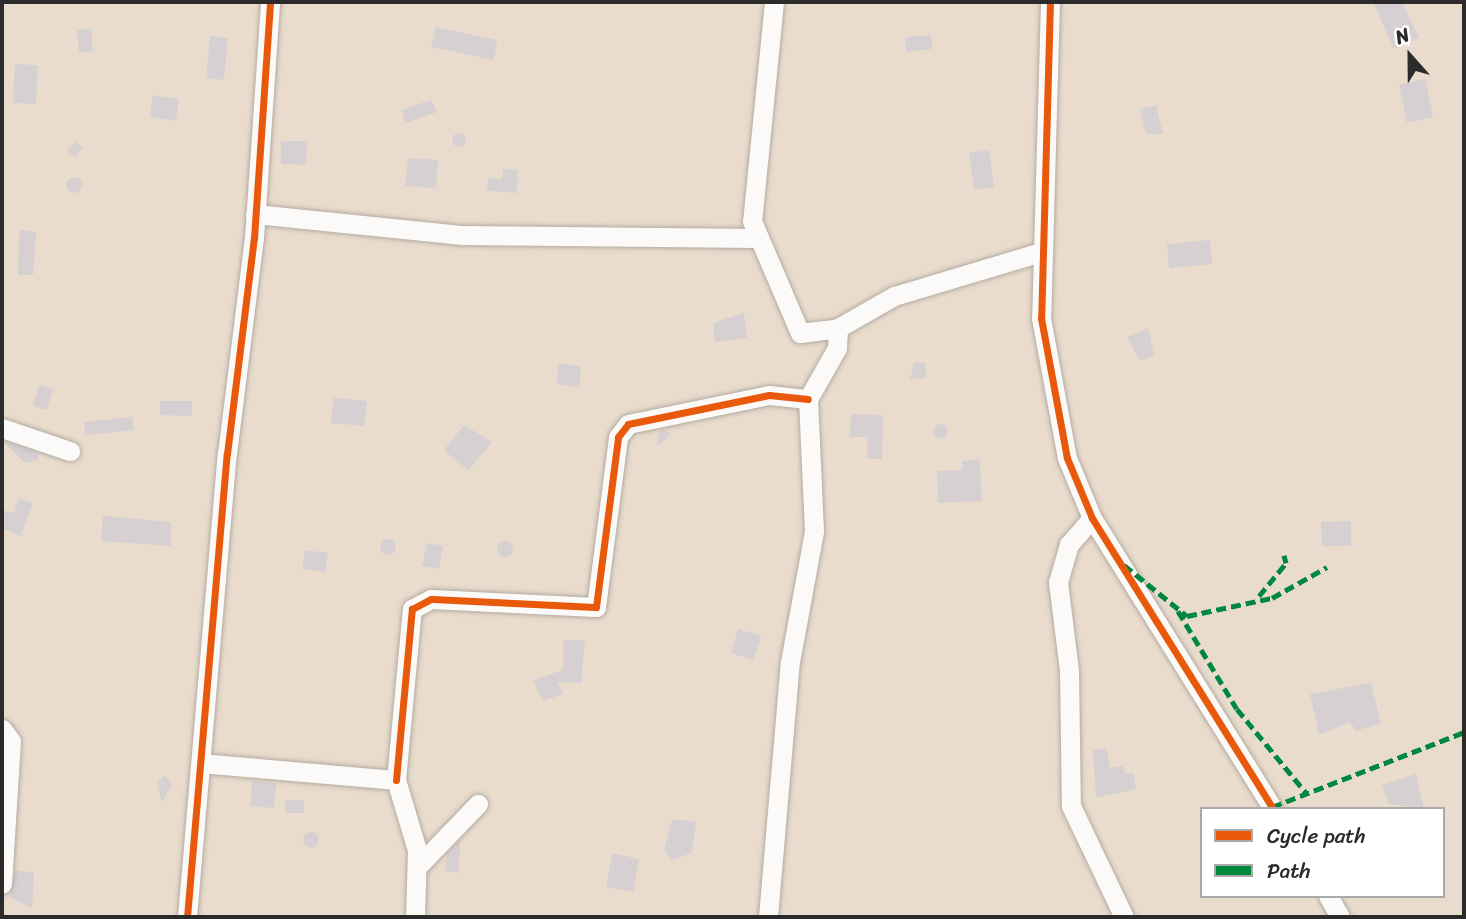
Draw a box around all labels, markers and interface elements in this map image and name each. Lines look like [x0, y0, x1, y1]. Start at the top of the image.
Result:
text: N [1390, 18, 1414, 54]
north arrow [1375, 21, 1445, 91]
legend [1200, 807, 1445, 898]
text: Cycle path [1267, 817, 1366, 855]
text: Path [1267, 852, 1310, 890]

